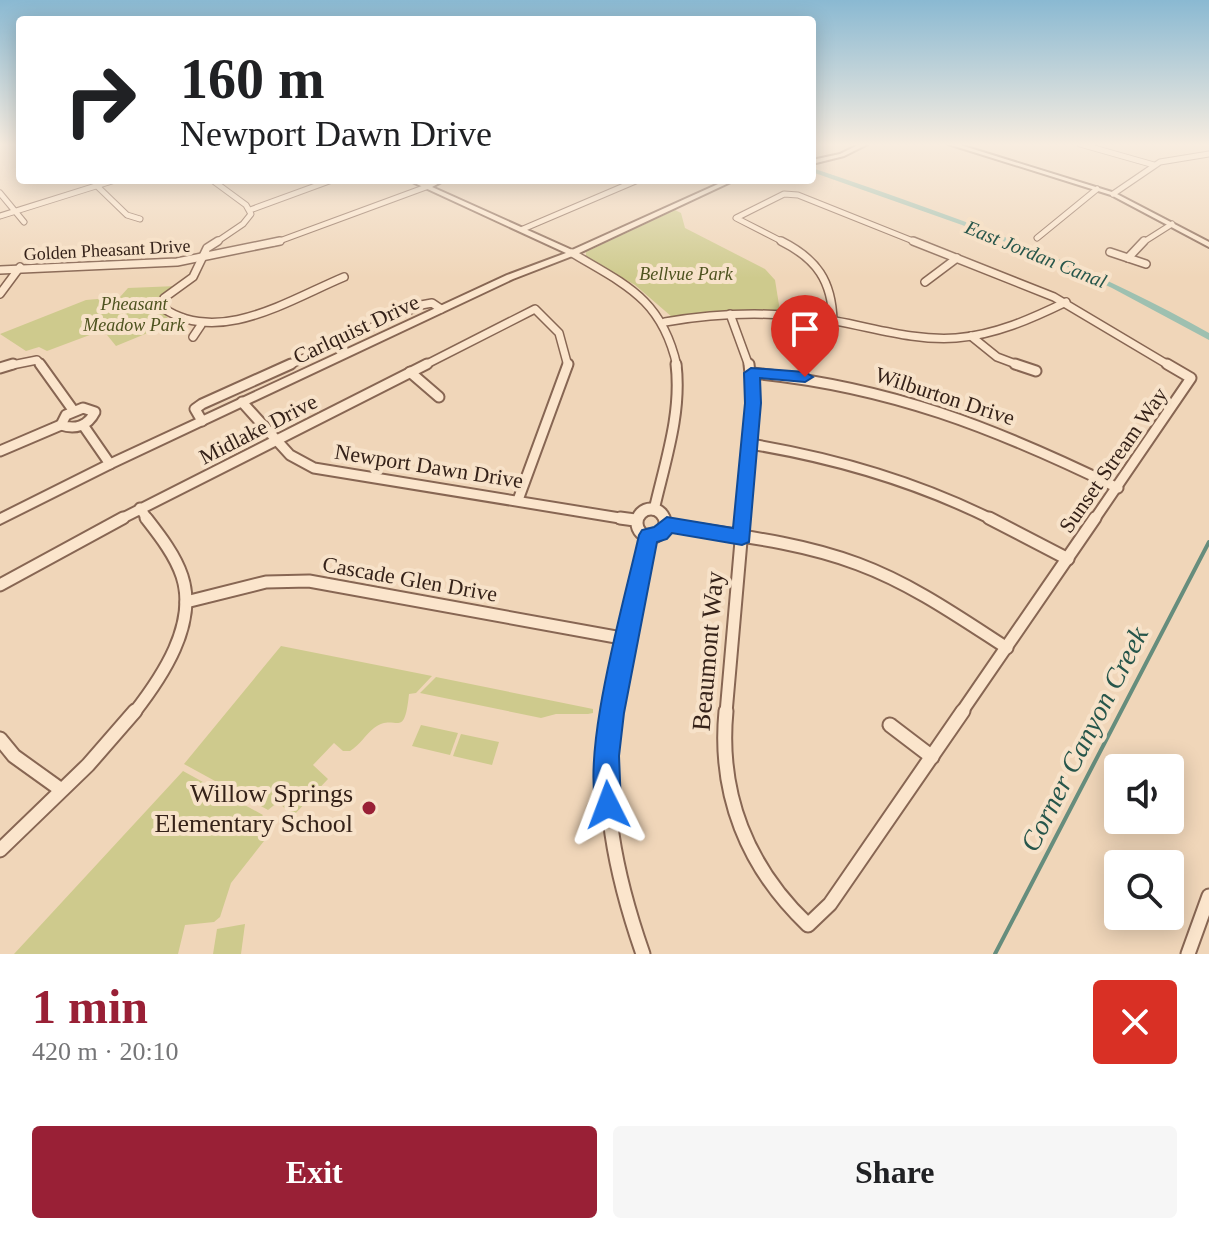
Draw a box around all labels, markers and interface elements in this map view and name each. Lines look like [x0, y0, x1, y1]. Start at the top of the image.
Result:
icon: right [48, 48, 152, 152]
text: 160 m [180, 48, 325, 110]
text: Newport Dawn Drive [180, 114, 492, 154]
water label: East Jordan Canal [961, 215, 1110, 293]
street label: Golden Pheasant Drive [23, 236, 191, 264]
park label: Bellvue Park [639, 264, 734, 284]
street label: Carlquist Drive [289, 289, 423, 369]
park label: Pheasant Meadow Park [82, 294, 186, 335]
pin [771, 295, 839, 377]
icon: arrive [783, 307, 827, 351]
street label: Wilburton Drive [872, 362, 1018, 430]
street label: Sunset Stream Way [1054, 383, 1172, 537]
street label: Midlake Drive [195, 389, 321, 469]
street label: Newport Dawn Drive [333, 439, 525, 493]
street label: Cascade Glen Drive [321, 551, 499, 607]
street label: Beaumont Way [687, 570, 729, 732]
water label: Corner Canyon Creek [1014, 621, 1154, 856]
map controls [1104, 754, 1184, 930]
button: sound [1104, 754, 1184, 834]
position arrow [566, 763, 650, 847]
place label: Willow Springs Elementary School [154, 779, 353, 838]
marker: Willow Springs Elementary School [360, 799, 378, 817]
button: search [1104, 850, 1184, 930]
text: 1 min [32, 980, 148, 1033]
button: close [1093, 980, 1177, 1064]
text: 420 m · 20:10 [32, 1037, 179, 1066]
button: Exit [32, 1126, 597, 1218]
button: Share [613, 1126, 1177, 1218]

